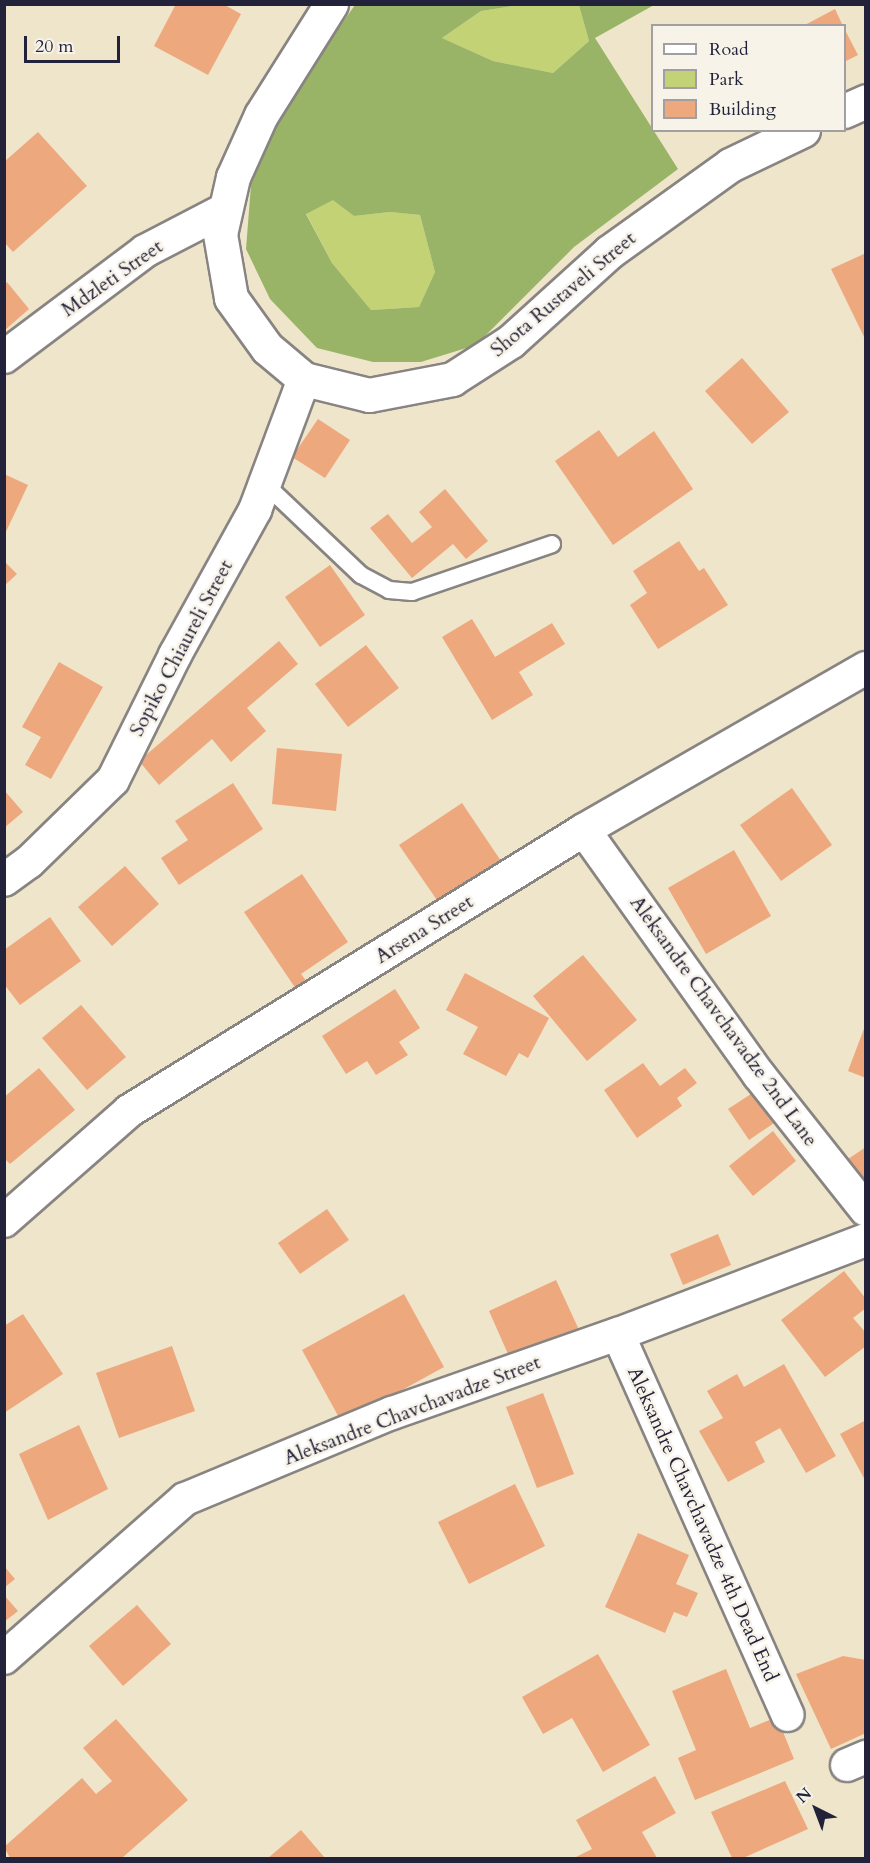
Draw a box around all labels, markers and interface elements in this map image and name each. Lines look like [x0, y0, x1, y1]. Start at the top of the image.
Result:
scale bar [27, 24, 123, 62]
legend [651, 24, 846, 132]
text: 20 m [35, 34, 74, 59]
text: Road [709, 37, 749, 62]
text: Park [709, 67, 744, 92]
text: Building [709, 97, 776, 122]
street label: Shota Rustaveli Street [486, 226, 640, 362]
street label: Mdzleti Street [57, 234, 167, 322]
street label: Sopiko Chiaureli Street [124, 556, 238, 740]
street label: Arsena Street [371, 889, 477, 969]
street label: Aleksandre Chavchavadze 2nd Lane [625, 891, 823, 1151]
street label: Aleksandre Chavchavadze Street [280, 1350, 544, 1470]
street label: Aleksandre Chavchavadze 4th Dead End [622, 1363, 784, 1685]
north arrow [786, 1779, 846, 1839]
text: N [791, 1783, 816, 1808]

